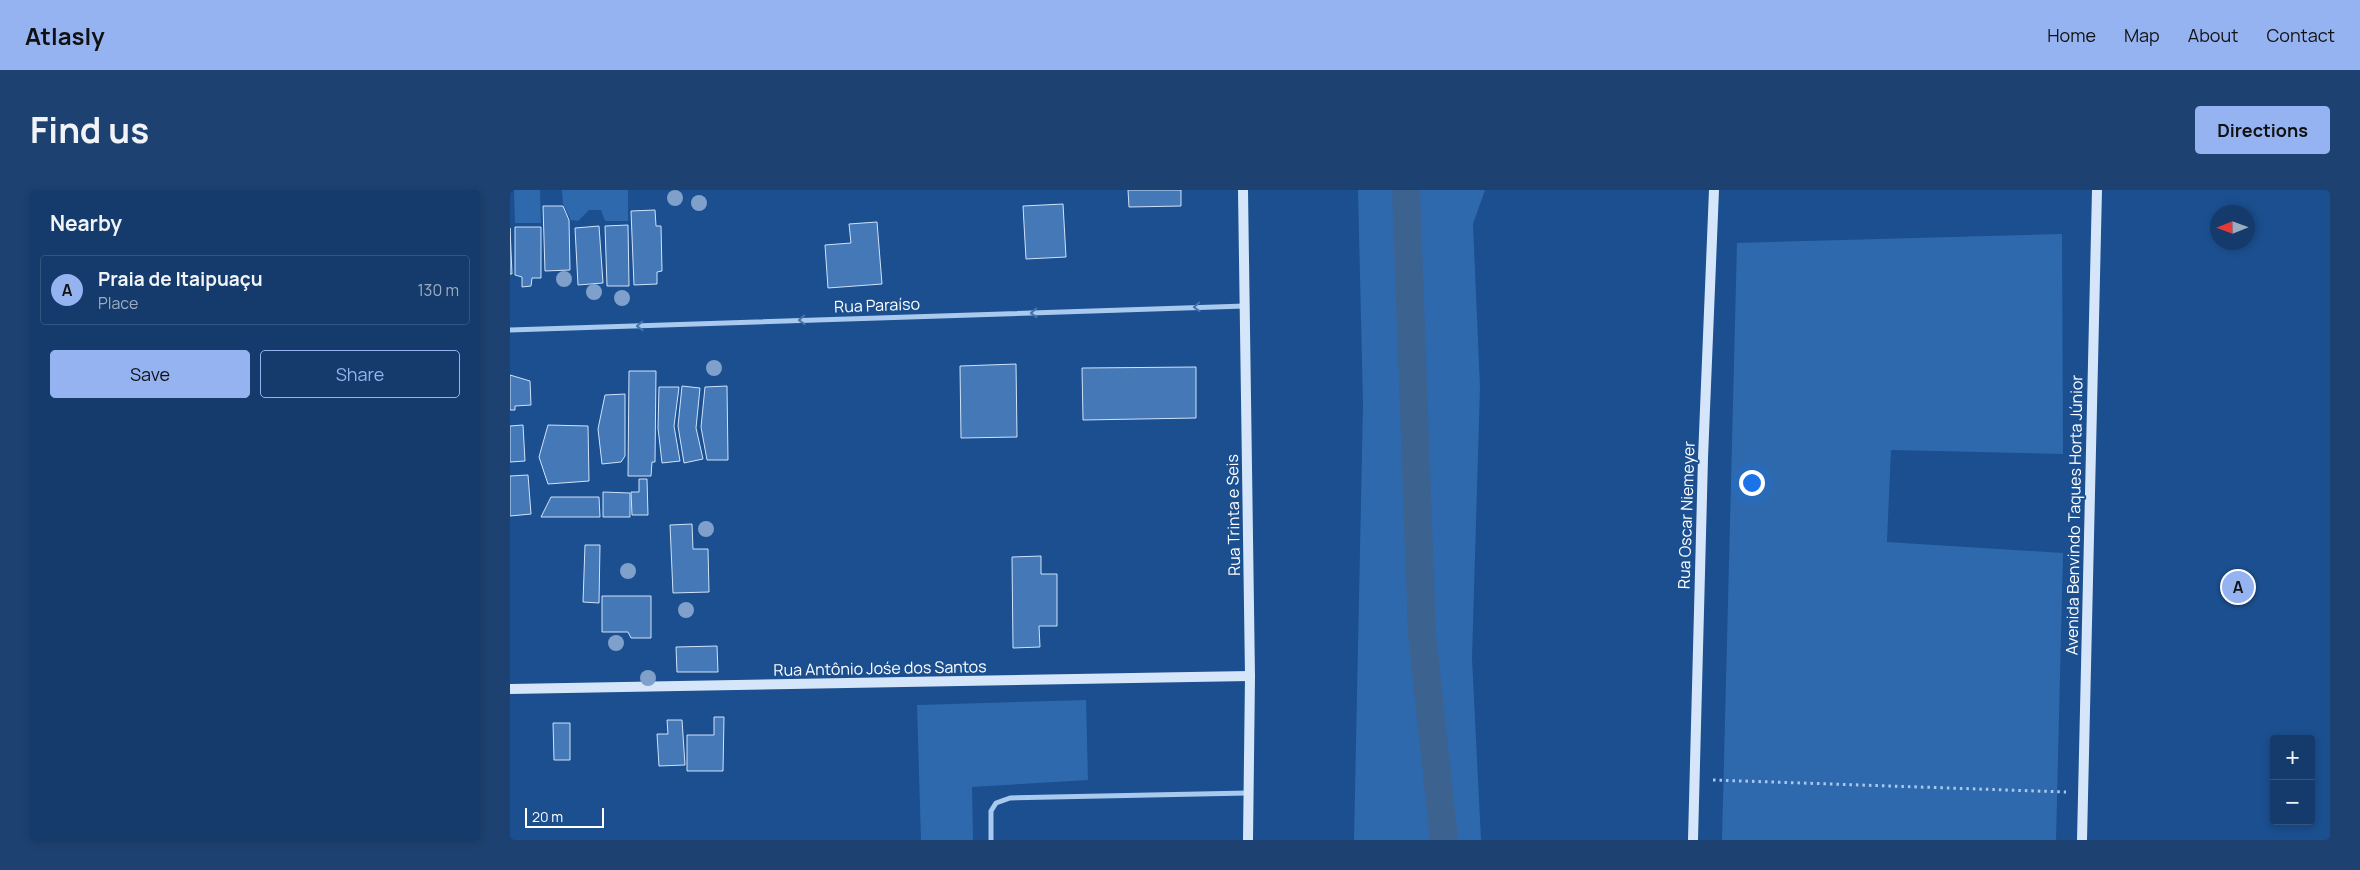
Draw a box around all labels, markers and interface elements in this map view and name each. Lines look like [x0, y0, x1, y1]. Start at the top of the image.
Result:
text: Atlasly [25, 19, 105, 52]
text: Home [2047, 23, 2096, 47]
text: Map [2124, 23, 2160, 47]
text: About [2188, 23, 2238, 47]
text: Contact [2266, 23, 2335, 47]
text: Find us [30, 106, 149, 154]
button: Directions [2195, 106, 2330, 154]
north arrow [2210, 205, 2255, 250]
text: Nearby [50, 209, 122, 237]
text: Praia de Itaipuaçu [98, 266, 263, 292]
text: A [62, 279, 72, 301]
text: 130 m [417, 279, 459, 301]
text: Place [98, 292, 138, 314]
street label: Rua Paraíso [834, 293, 920, 317]
one-way arrow [1193, 302, 1201, 313]
one-way arrow [1030, 308, 1038, 318]
one-way arrow [798, 315, 806, 326]
one-way arrow [635, 321, 643, 331]
button: Save [50, 350, 250, 398]
button: Share [260, 350, 460, 398]
street label: Avenida Benvindo Taques Horta Júnior [2061, 374, 2087, 655]
street label: Rua Oscar Niemeyer [1672, 440, 1700, 589]
street label: Rua Trinta e Seis [1221, 454, 1245, 576]
your location [1739, 470, 1765, 496]
pin: A [2222, 568, 2254, 606]
street label: Rua Antônio Jośe dos Santos [773, 655, 987, 681]
map controls [2270, 735, 2315, 825]
button: + [2270, 735, 2315, 780]
button: − [2270, 780, 2315, 825]
scale bar [525, 805, 604, 828]
text: 20 m [532, 807, 563, 826]

